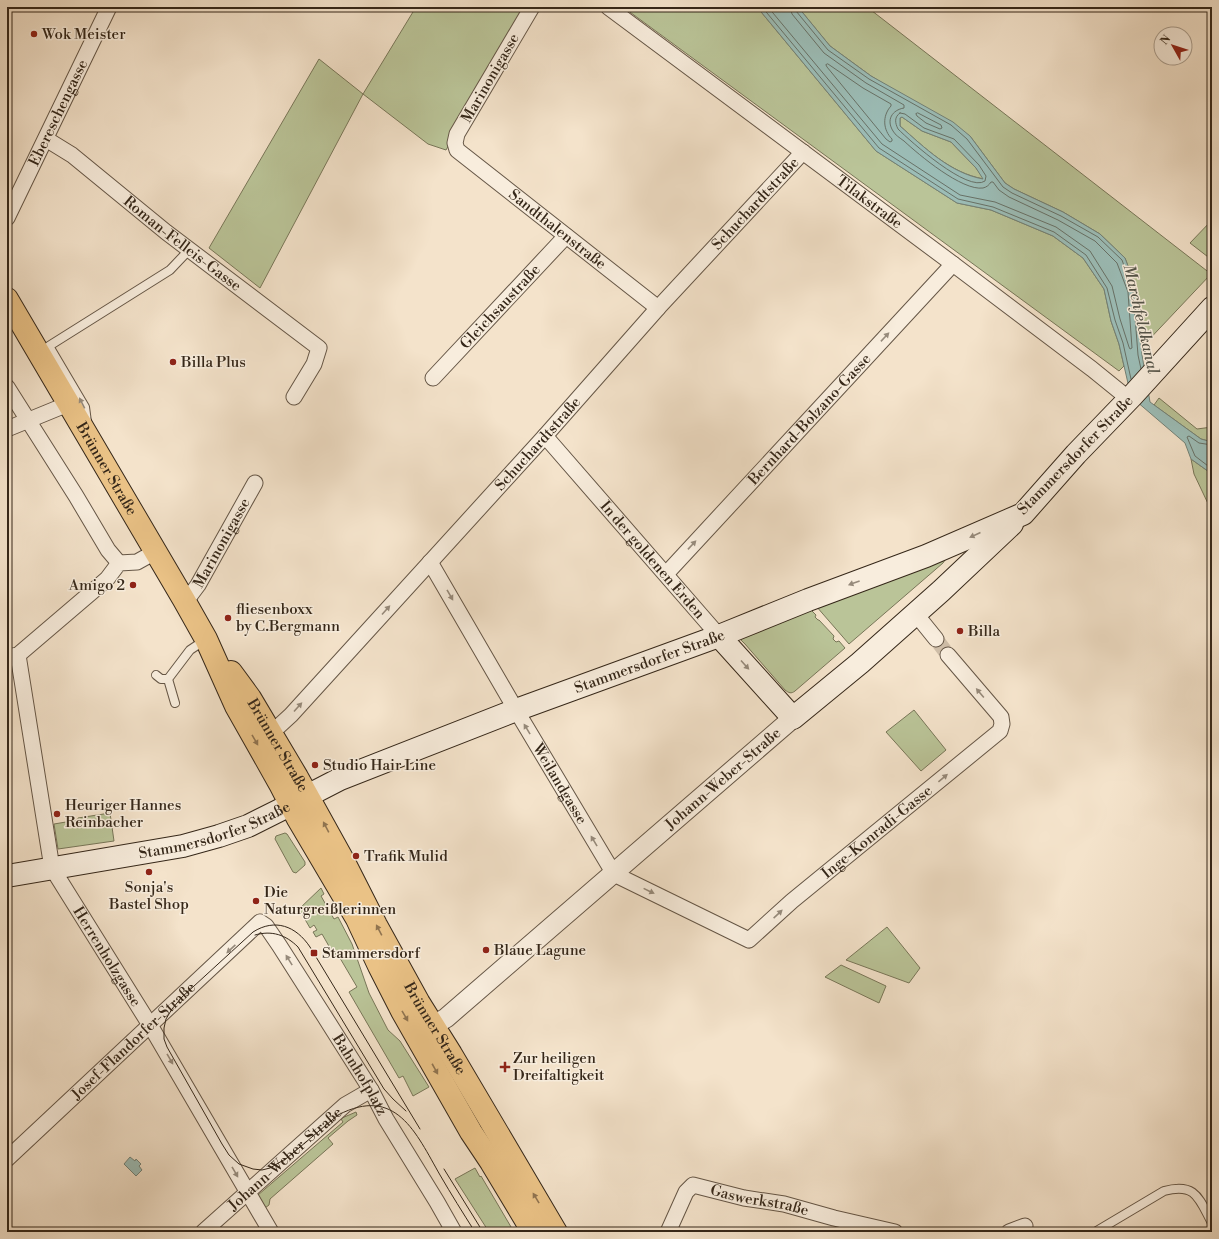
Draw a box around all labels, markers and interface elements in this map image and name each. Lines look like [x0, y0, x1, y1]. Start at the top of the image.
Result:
place label: Wok Meister [41, 25, 126, 44]
north arrow [1153, 26, 1193, 66]
marker: Wok Meister [29, 29, 39, 39]
street label: Marinonigasse [457, 30, 524, 126]
text: N [1158, 32, 1174, 48]
street label: Ebereschengasse [25, 56, 92, 169]
street label: Schuchardtstraße [708, 154, 803, 254]
street label: Tilakstraße [832, 171, 906, 233]
street label: Sandthalenstraße [505, 185, 610, 274]
street label: Roman-Felleis-Gasse [119, 192, 245, 296]
street label: Gleichsaustraße [456, 260, 545, 353]
water label: Marchfeldkanal [1119, 262, 1164, 377]
one-way arrow [881, 332, 890, 342]
street label: Bernhard-Bolzano-Gasse [743, 350, 875, 490]
place label: Billa Plus [180, 353, 246, 372]
marker: Billa Plus [168, 357, 178, 367]
street label: Stammersdorfer Straße [1013, 392, 1137, 519]
street label: Schuchardtstraße [491, 393, 585, 495]
one-way arrow [79, 397, 86, 409]
street label: Brünner Straße [71, 418, 141, 519]
street label: Marinonigasse [189, 495, 255, 591]
street label: In der goldenen Erden [596, 497, 709, 623]
one-way arrow [969, 532, 980, 538]
one-way arrow [687, 540, 697, 550]
place label: Amigo 2 [68, 576, 125, 595]
marker: Amigo 2 [128, 580, 138, 590]
one-way arrow [847, 580, 859, 586]
one-way arrow [446, 589, 453, 601]
place label: fliesenboxx by C.Bergmann [236, 600, 340, 636]
one-way arrow [381, 606, 390, 615]
marker: fliesenboxx by C.Bergmann [223, 613, 233, 623]
place label: Billa [967, 622, 1000, 641]
street label: Stammersdorfer Straße [572, 626, 728, 698]
marker: Billa [955, 626, 965, 636]
one-way arrow [740, 660, 750, 670]
one-way arrow [975, 687, 984, 698]
street label: Brünner Straße [242, 695, 312, 795]
one-way arrow [294, 701, 303, 712]
one-way arrow [524, 723, 531, 735]
street label: Johann-Weber-Straße [661, 724, 785, 835]
one-way arrow [252, 734, 259, 746]
street label: Weilandgasse [528, 739, 591, 828]
place label: Studio Hair Line [323, 756, 436, 775]
marker: Studio Hair Line [310, 760, 320, 770]
one-way arrow [938, 773, 949, 782]
street label: Inge-Konradi-Gasse [818, 781, 936, 883]
place label: Heuriger Hannes Reinbacher [65, 796, 181, 832]
street label: Stammersdorfer Straße [137, 797, 293, 863]
marker: Heuriger Hannes Reinbacher [52, 809, 62, 819]
one-way arrow [322, 822, 329, 833]
one-way arrow [590, 835, 597, 847]
place label: Trafik Mulid [364, 847, 448, 866]
marker: Trafik Mulid [351, 851, 361, 861]
marker: Sonja's Bastel Shop [144, 867, 154, 877]
place label: Sonja's Bastel Shop [108, 878, 189, 914]
place label: Die Naturgreißlerinnen [264, 883, 396, 919]
one-way arrow [643, 888, 654, 894]
marker: Die Naturgreißlerinnen [251, 896, 261, 906]
street label: Herrenholzgasse [68, 903, 145, 1010]
one-way arrow [773, 909, 783, 918]
one-way arrow [376, 924, 383, 936]
place label: Blaue Lagune [493, 941, 586, 960]
one-way arrow [226, 944, 236, 953]
place label: Stammersdorf [322, 944, 420, 963]
marker: Blaue Lagune [481, 945, 491, 955]
marker: Stammersdorf [309, 948, 319, 958]
one-way arrow [285, 955, 293, 965]
street label: Josef-Flandorfer-Straße [67, 978, 200, 1105]
street label: Brünner Straße [399, 978, 470, 1078]
one-way arrow [402, 1010, 409, 1022]
street label: Bahnhofplatz [328, 1030, 392, 1119]
place label: Zur heiligen Dreifaltigkeit [513, 1049, 605, 1085]
one-way arrow [166, 1053, 173, 1065]
marker: Zur heiligen Dreifaltigkeit [500, 1062, 510, 1072]
one-way arrow [432, 1063, 438, 1075]
street label: Johann-Weber-Straße [224, 1103, 346, 1216]
one-way arrow [231, 1166, 238, 1178]
street label: Gaswerkstraße [708, 1181, 811, 1220]
one-way arrow [533, 1192, 540, 1204]

